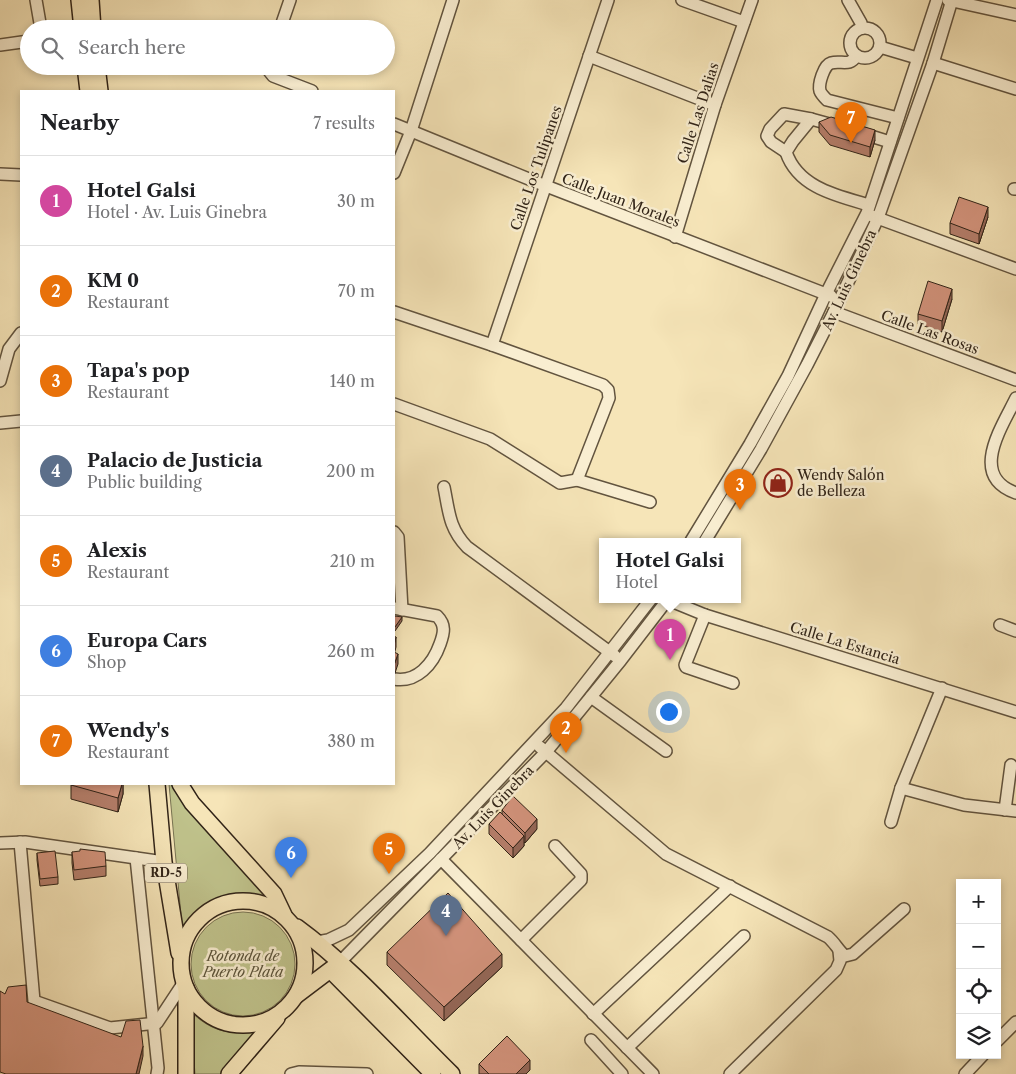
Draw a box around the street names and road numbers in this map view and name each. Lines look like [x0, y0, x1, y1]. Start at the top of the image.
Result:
street label: Calle Las Dalias [673, 60, 723, 166]
street label: Calle Los Tulipanes [506, 103, 566, 233]
street label: Calle Juan Morales [559, 169, 683, 231]
street label: Av. Luis Ginebra [817, 226, 881, 334]
street label: Calle Las Rosas [879, 306, 981, 358]
street label: Calle La Estancia [788, 618, 903, 668]
street label: Av. Luis Ginebra [448, 761, 538, 853]
road number: RD-5 [145, 864, 187, 882]

